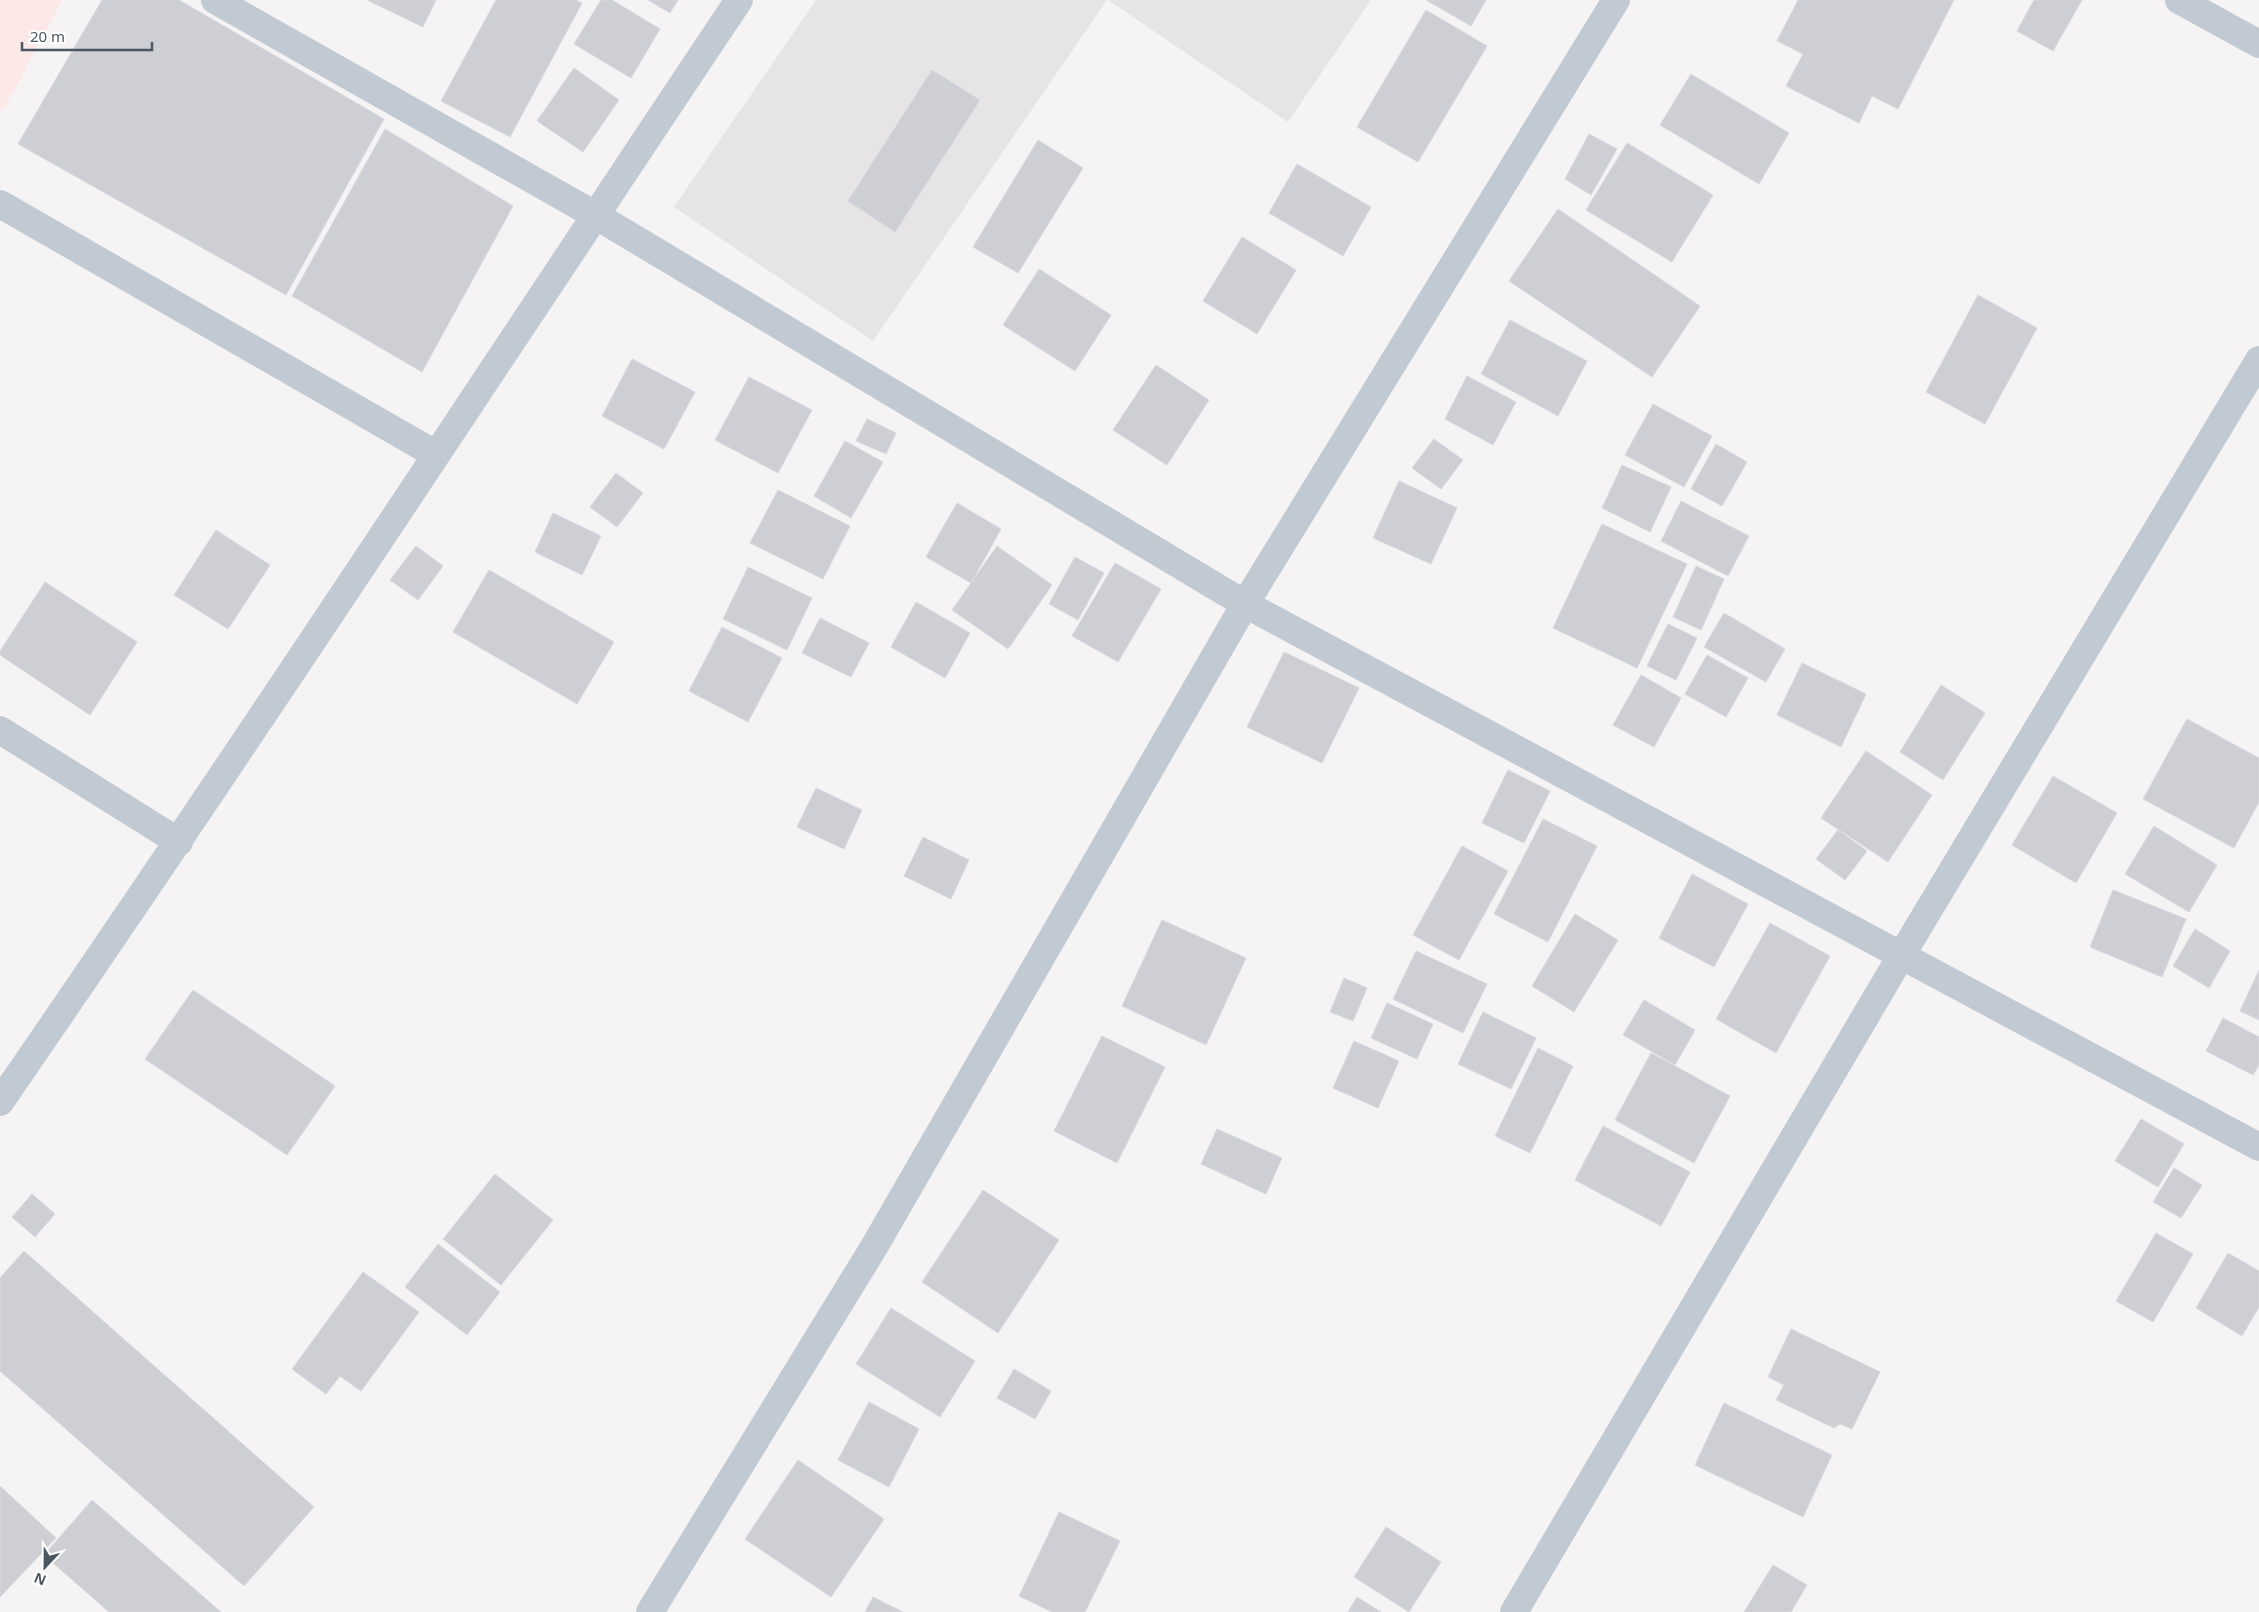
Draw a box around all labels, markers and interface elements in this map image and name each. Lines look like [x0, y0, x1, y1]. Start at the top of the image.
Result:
scale bar [22, 20, 152, 52]
text: 20 m [30, 26, 65, 46]
north arrow [20, 1542, 70, 1592]
text: N [31, 1569, 49, 1590]

